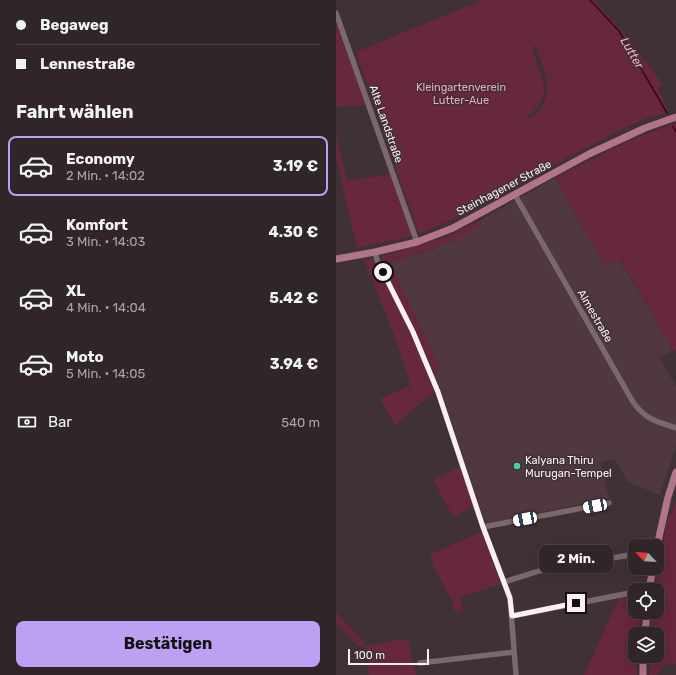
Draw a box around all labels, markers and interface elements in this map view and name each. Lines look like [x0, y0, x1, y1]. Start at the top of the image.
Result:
text: Begaweg [40, 16, 108, 34]
water label: Lutter [617, 35, 647, 72]
text: Lennestraße [40, 55, 135, 73]
park label: Kleingartenverein Lutter-Aue [416, 81, 506, 107]
street label: Alte Landstraße [367, 83, 405, 165]
text: Fahrt wählen [16, 101, 134, 123]
icon: car [18, 148, 54, 184]
text: Economy [66, 150, 135, 168]
text: 3.19 € [273, 157, 318, 175]
street label: Steinhagener Straße [454, 157, 554, 219]
text: 2 Min. · 14:02 [66, 168, 145, 183]
icon: car [18, 214, 54, 250]
text: Komfort [66, 216, 128, 234]
text: 4.30 € [269, 223, 318, 241]
text: 3 Min. · 14:03 [66, 234, 145, 249]
route start [374, 263, 392, 281]
icon: car [18, 280, 54, 316]
text: XL [66, 282, 85, 300]
street label: Almestraße [575, 287, 615, 345]
text: 5.42 € [269, 289, 318, 307]
text: 4 Min. · 14:04 [66, 300, 146, 315]
icon: car [18, 346, 54, 382]
text: Moto [66, 348, 104, 366]
text: 3.94 € [270, 355, 318, 373]
text: 5 Min. · 14:05 [66, 366, 145, 381]
icon: cash [16, 411, 38, 433]
text: Bar [48, 413, 72, 431]
text: 540 m [281, 415, 320, 430]
place label: Kalyana Thiru Murugan-Tempel [525, 454, 612, 480]
marker: Kalyana Thiru Murugan-Tempel [512, 461, 522, 471]
car [582, 498, 608, 514]
car [512, 511, 538, 527]
north arrow [628, 539, 664, 575]
map controls [628, 539, 664, 663]
callout: 2 Min. [539, 545, 613, 573]
text: 2 Min. [557, 551, 595, 566]
button: locate [628, 583, 664, 619]
route end [567, 594, 585, 612]
button: Bestätigen [16, 621, 320, 667]
button: layers [628, 627, 664, 663]
scale bar [348, 647, 429, 666]
text: 100 m [354, 649, 385, 662]

